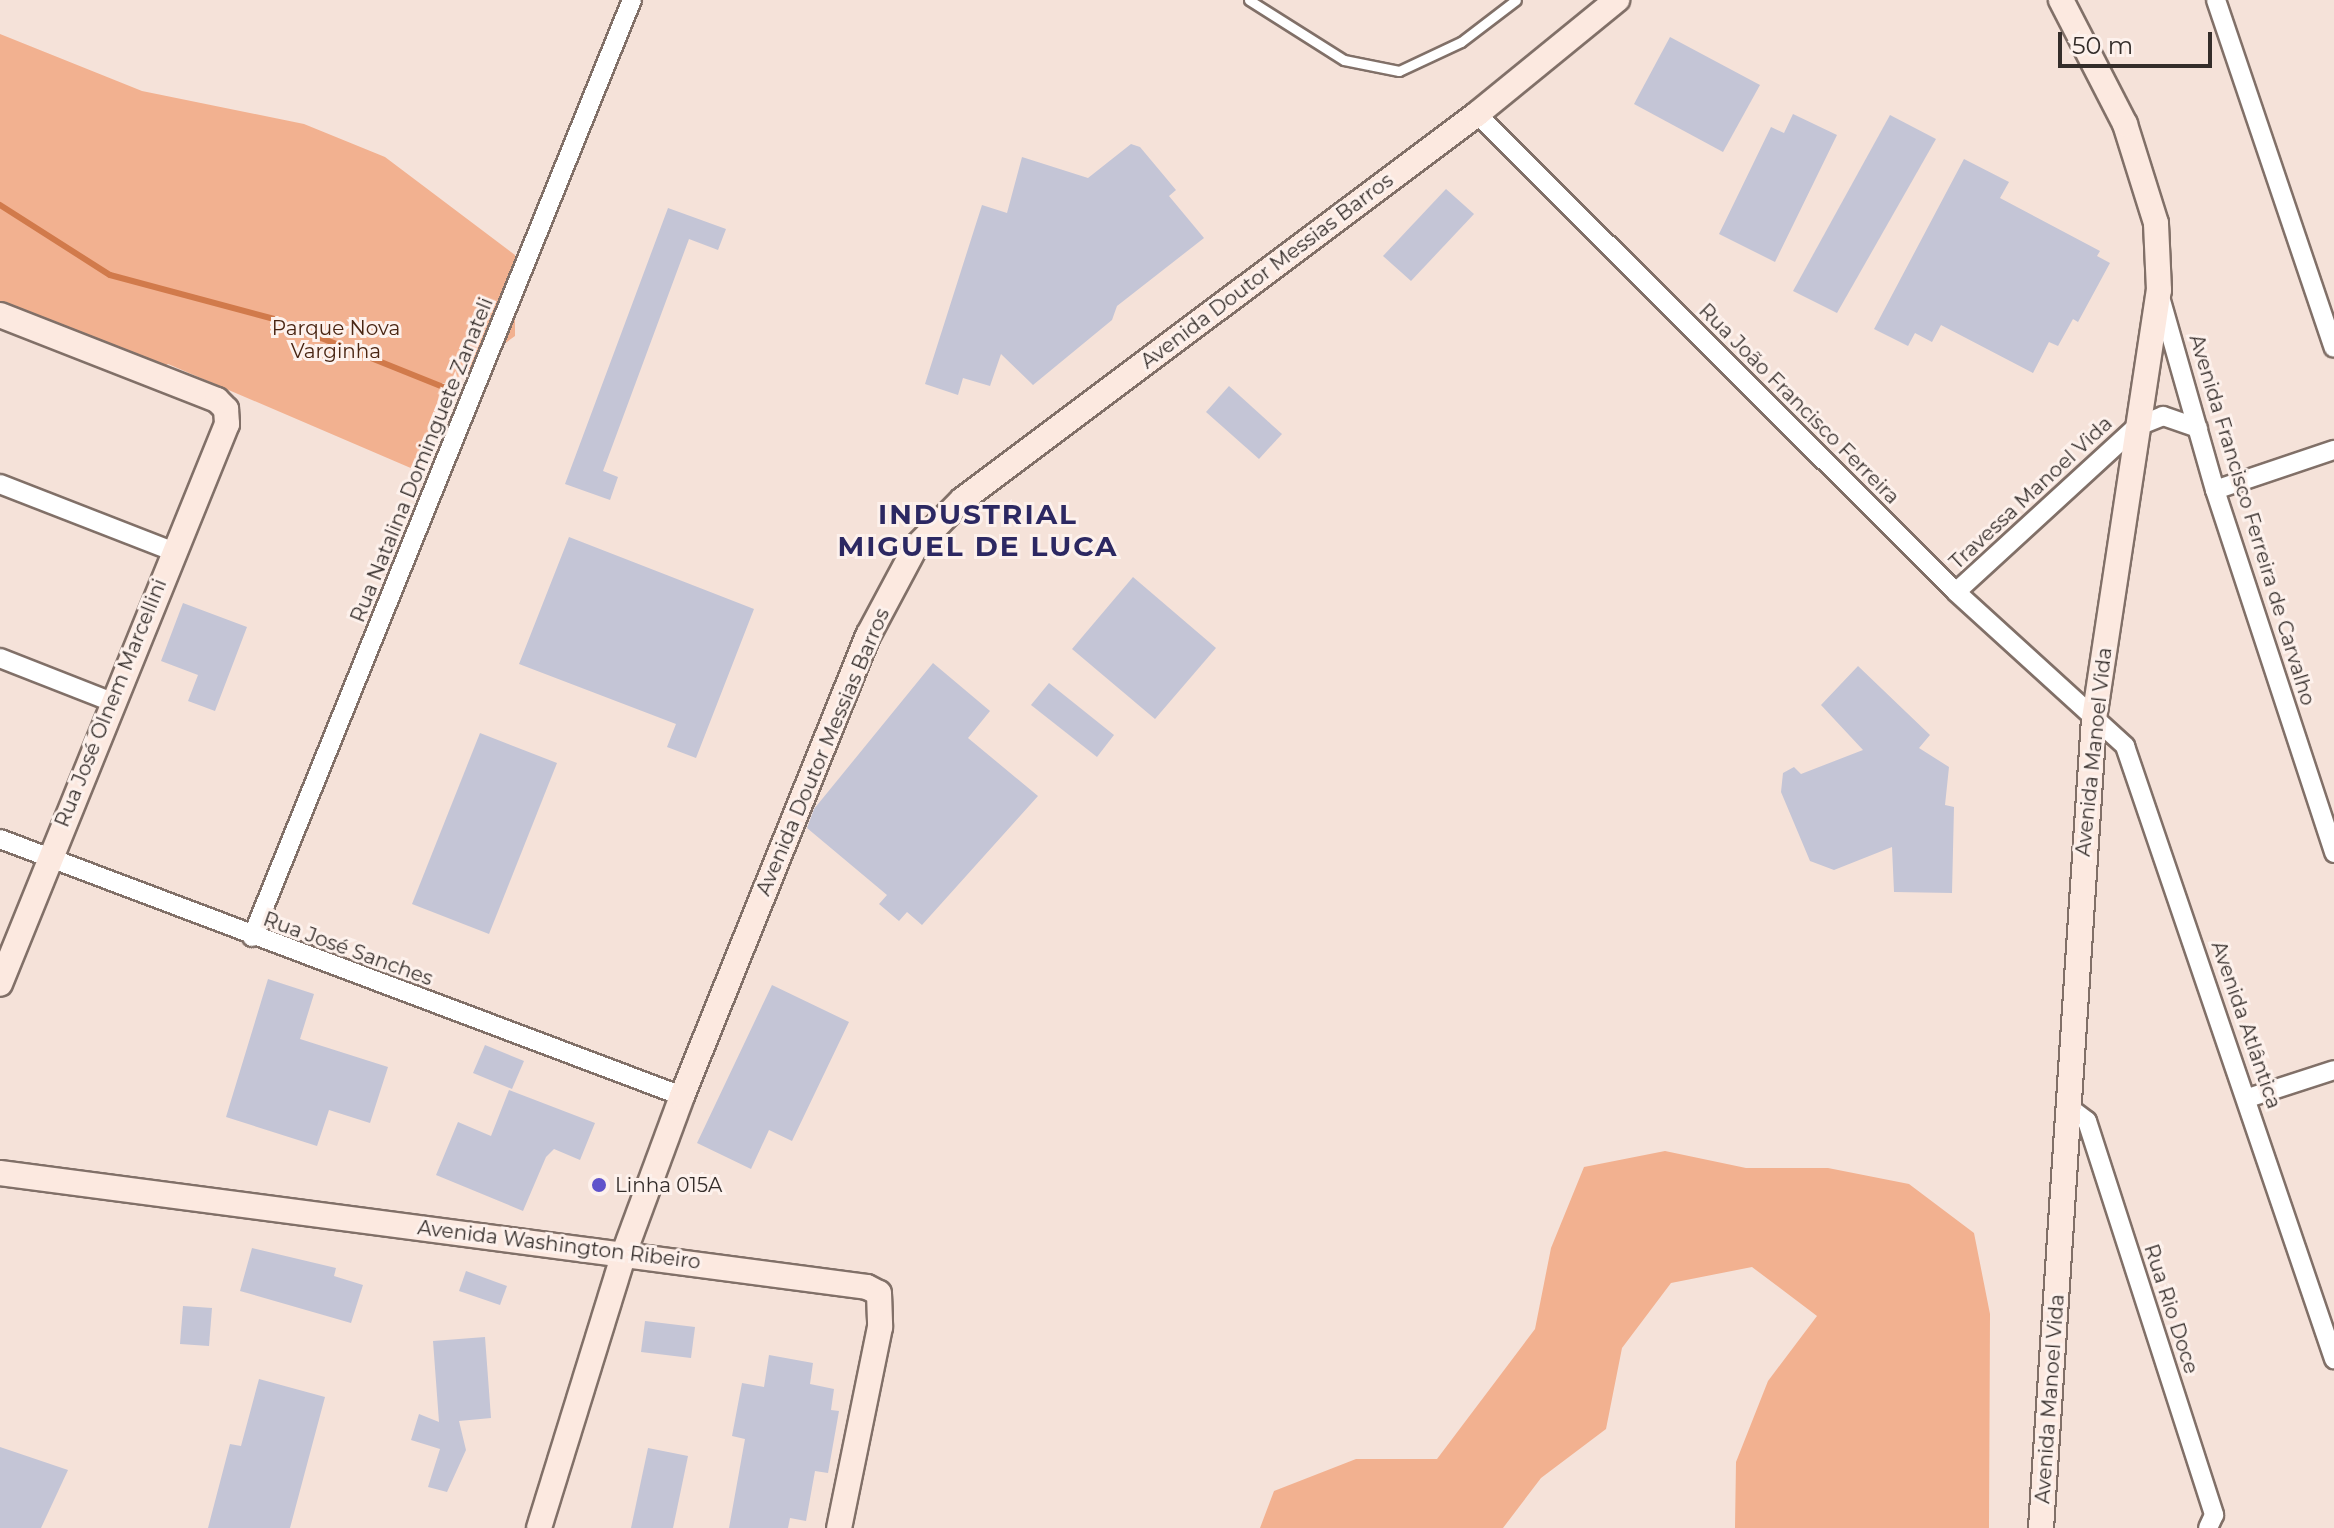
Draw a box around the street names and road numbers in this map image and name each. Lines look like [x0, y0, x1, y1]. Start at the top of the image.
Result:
street label: Avenida Doutor Messias Barros [1136, 168, 1398, 374]
street label: Rua Natalina Dominguete Zanateli [346, 294, 498, 626]
street label: Rua João Francisco Ferreira [1694, 299, 1904, 509]
street label: Avenida Francisco Ferreira de Carvalho [2184, 332, 2320, 708]
street label: Travessa Manoel Vida [1945, 412, 2117, 574]
street label: Rua José Olnem Marcellini [50, 575, 172, 831]
street label: Avenida Doutor Messias Barros [751, 605, 895, 899]
street label: Avenida Manoel Vida [2071, 646, 2117, 858]
street label: Rua José Sanches [260, 907, 436, 991]
street label: Avenida Atlântica [2206, 938, 2286, 1112]
street label: Avenida Washington Ribeiro [416, 1216, 702, 1274]
street label: Rua Rio Doce [2139, 1241, 2203, 1377]
street label: Avenida Manoel Vida [2031, 1293, 2069, 1505]

